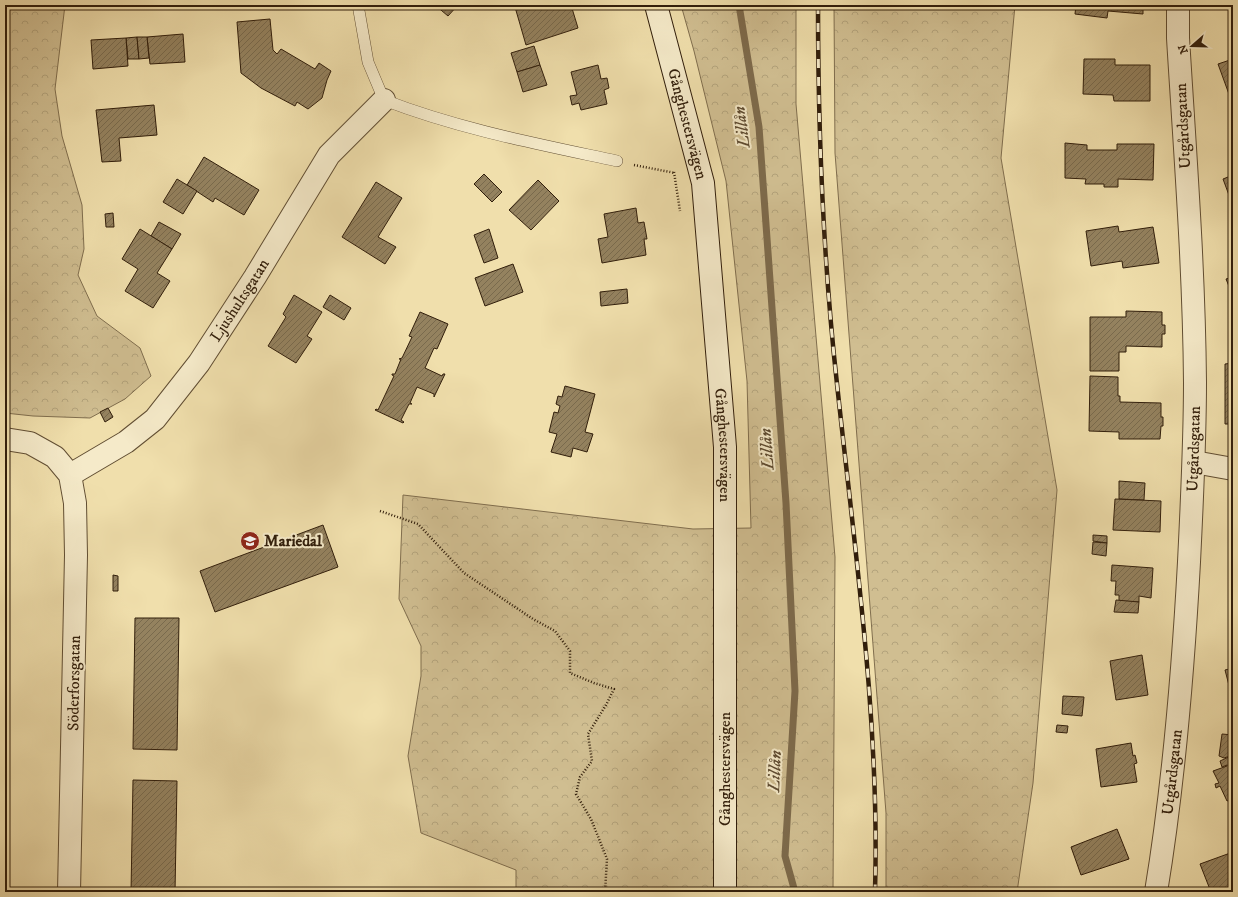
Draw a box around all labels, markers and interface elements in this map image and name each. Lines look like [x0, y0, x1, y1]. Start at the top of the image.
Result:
north arrow [1172, 26, 1212, 66]
text: N [1175, 42, 1192, 56]
street label: Gånghestersvägen [663, 66, 712, 182]
street label: Utgårdsgatan [1171, 82, 1195, 169]
water label: Lillån [729, 105, 756, 150]
street label: Ljushultsgatan [206, 255, 274, 345]
street label: Gånghestersvägen [710, 387, 735, 503]
street label: Utgårdsgatan [1182, 405, 1205, 492]
water label: Lillån [755, 427, 779, 471]
school or university icon: Mariedal [239, 530, 261, 552]
place label: Mariedal [264, 531, 323, 551]
street label: Söderforsgatan [63, 634, 85, 731]
street label: Gånghestersvägen [715, 711, 735, 826]
street label: Utgårdsgatan [1157, 728, 1187, 816]
water label: Lillån [763, 749, 787, 793]

